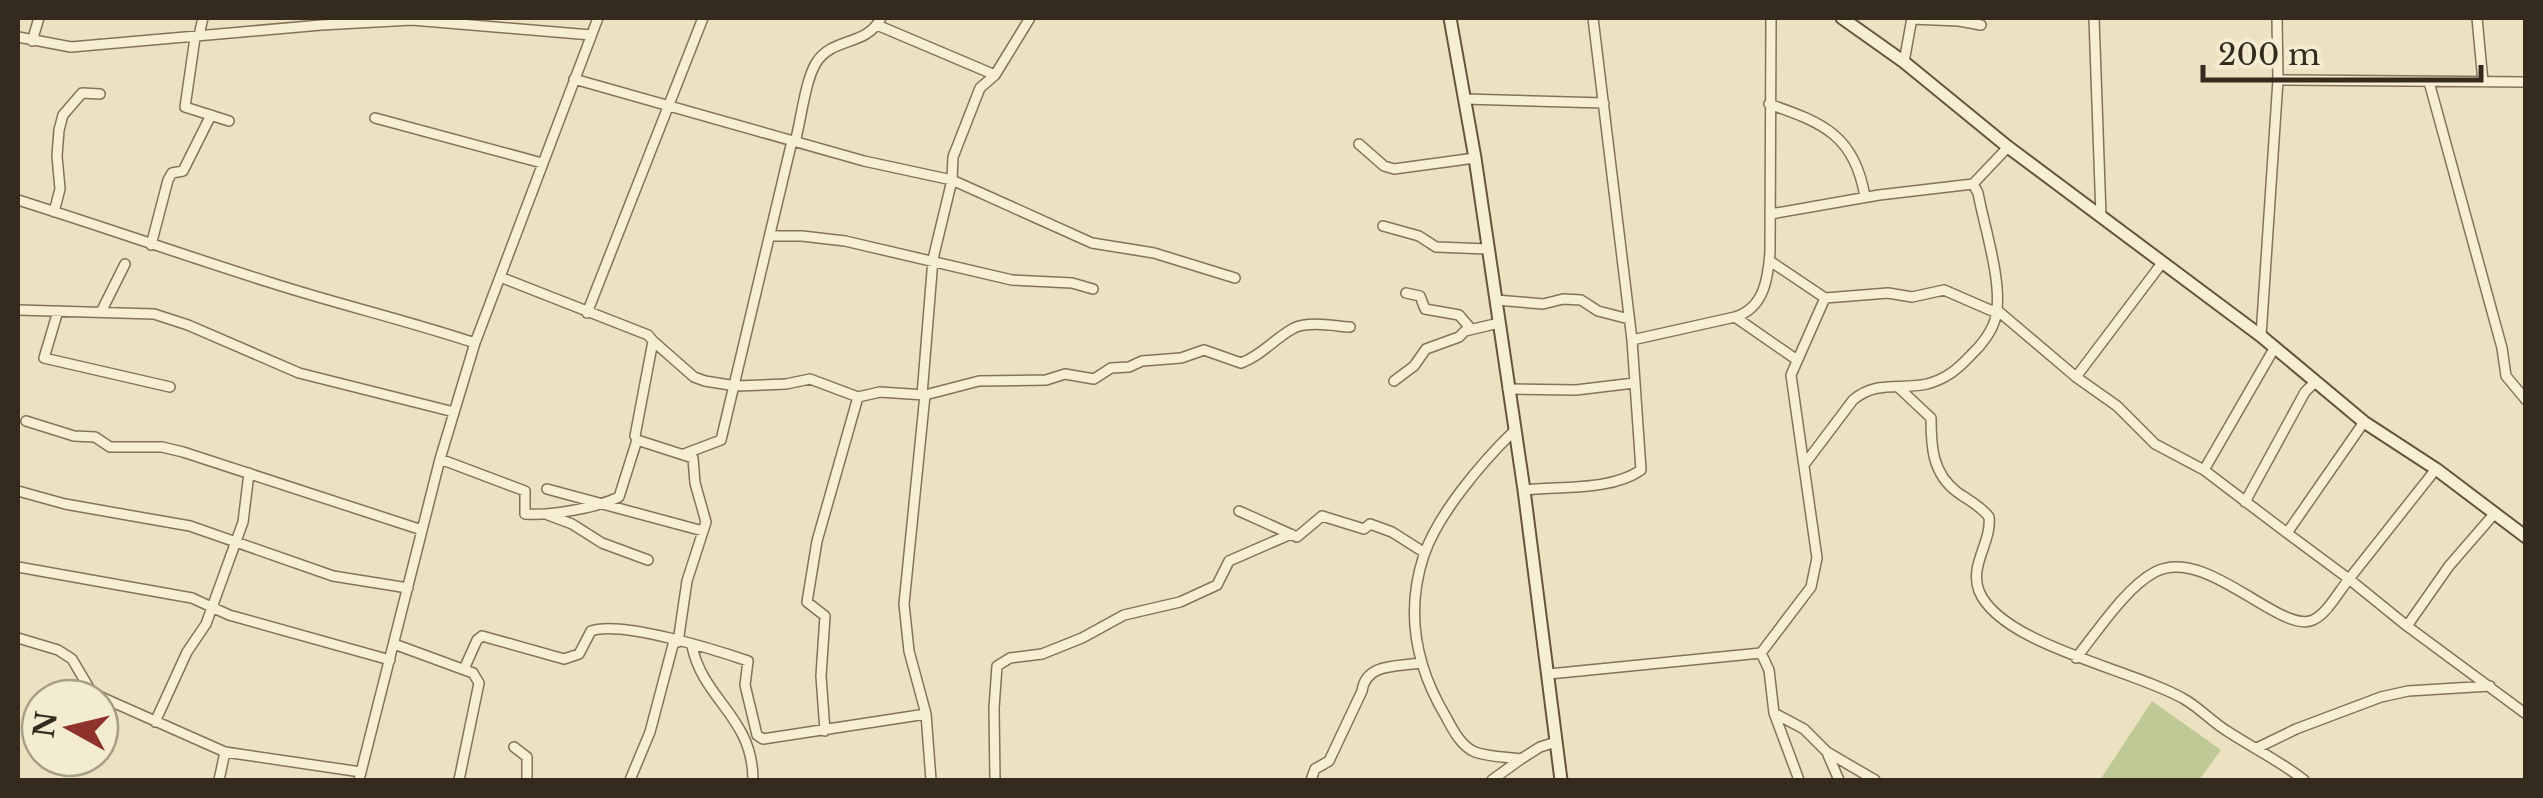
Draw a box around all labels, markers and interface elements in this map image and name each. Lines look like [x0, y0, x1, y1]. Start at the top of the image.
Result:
scale bar [2203, 20, 2480, 82]
text: 200 m [2218, 36, 2320, 73]
north arrow [20, 678, 120, 778]
text: N [27, 709, 65, 740]

